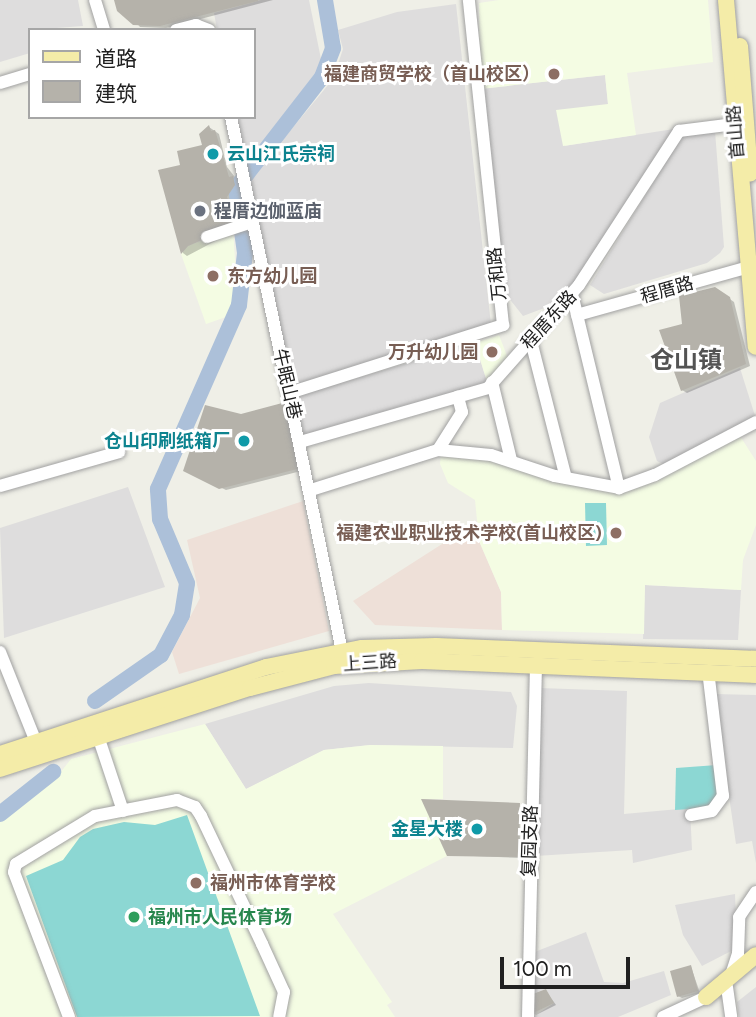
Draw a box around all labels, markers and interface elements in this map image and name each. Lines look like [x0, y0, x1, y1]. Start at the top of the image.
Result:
legend [28, 28, 256, 119]
text: 道路 [95, 46, 137, 71]
place label: 福建商贸学校（首山校区） [324, 63, 540, 85]
marker: 福建商贸学校（首山校区） [546, 66, 562, 82]
text: 建筑 [95, 81, 137, 106]
street label: 首山路 [723, 104, 749, 160]
place label: 云山江氏宗祠 [227, 143, 335, 165]
marker: 云山江氏宗祠 [205, 146, 221, 162]
place label: 程厝边伽蓝庙 [214, 200, 322, 222]
marker: 程厝边伽蓝庙 [192, 203, 208, 219]
street label: 万和路 [483, 246, 511, 302]
place label: 东方幼儿园 [227, 265, 317, 287]
marker: 东方幼儿园 [205, 268, 221, 284]
street label: 程厝路 [638, 272, 696, 308]
street label: 程厝东路 [517, 286, 581, 354]
place label: 万升幼儿园 [388, 341, 478, 363]
marker: 万升幼儿园 [484, 344, 500, 360]
street label: 牛眠山巷 [268, 346, 306, 422]
district label: 仓山镇 [650, 346, 722, 374]
place label: 仓山印刷纸箱厂 [104, 430, 230, 452]
marker: 仓山印刷纸箱厂 [236, 433, 252, 449]
place label: 福建农业职业技术学校(首山校区) [336, 522, 602, 544]
marker: 福建农业职业技术学校(首山校区) [608, 525, 624, 541]
street label: 上三路 [342, 650, 398, 676]
street label: 复园支路 [518, 805, 542, 877]
place label: 金星大楼 [391, 818, 463, 840]
marker: 金星大楼 [469, 821, 485, 837]
place label: 福州市体育学校 [210, 872, 336, 894]
marker: 福州市体育学校 [188, 875, 204, 891]
place label: 福州市人民体育场 [148, 906, 292, 928]
marker: 福州市人民体育场 [126, 909, 142, 925]
scale bar [504, 944, 634, 988]
text: 100 m [513, 956, 572, 981]

